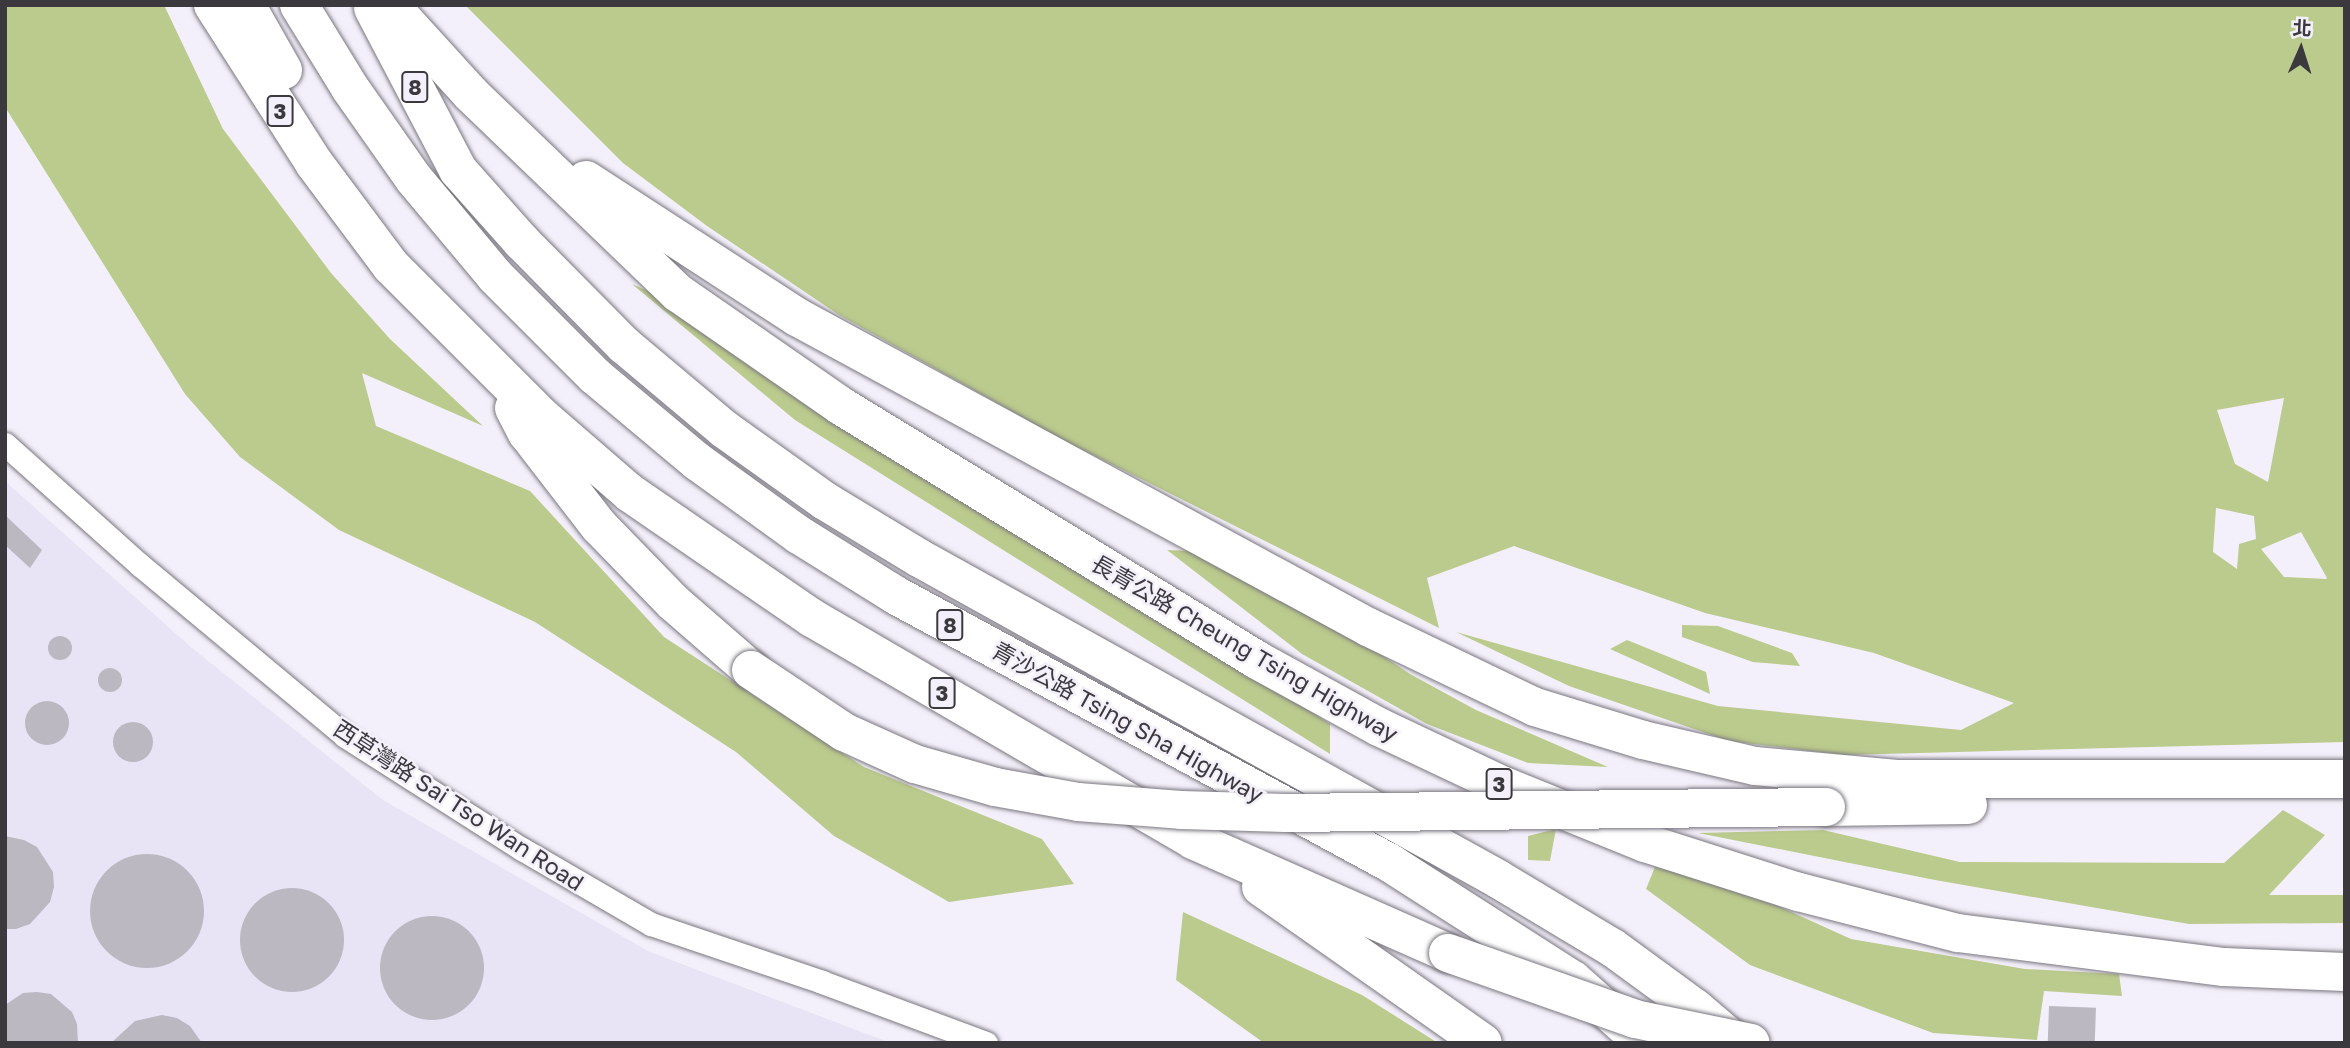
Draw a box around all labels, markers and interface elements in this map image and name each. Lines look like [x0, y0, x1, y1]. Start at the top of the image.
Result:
north arrow [2266, 14, 2336, 84]
text: 北 [2292, 16, 2312, 40]
road number: 8 [401, 70, 429, 104]
road number: 3 [266, 94, 294, 128]
street label: 長青公路 Cheung Tsing Highway [1087, 549, 1403, 747]
road number: 8 [936, 608, 964, 642]
street label: 青沙公路 Tsing Sha Highway [988, 636, 1268, 808]
road number: 3 [928, 676, 956, 710]
street label: 西草灣路 Sai Tso Wan Road [329, 714, 589, 896]
road number: 3 [1485, 766, 1513, 802]

